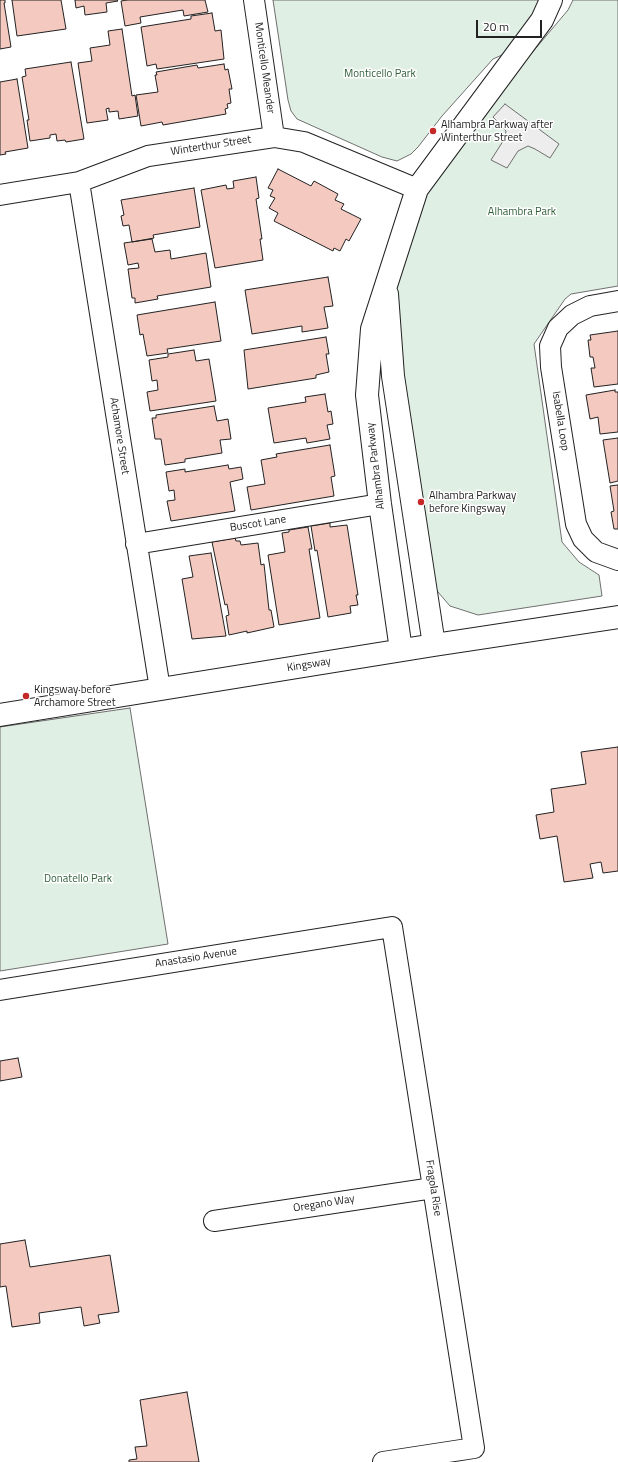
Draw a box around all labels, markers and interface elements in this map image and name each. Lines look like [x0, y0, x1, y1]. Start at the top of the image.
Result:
scale bar [478, 12, 544, 38]
text: 20 m [483, 17, 509, 36]
street label: Monticello Meander [251, 21, 277, 115]
park label: Monticello Park [344, 67, 416, 81]
place label: Alhambra Parkway after Winterthur Street [441, 118, 553, 144]
marker: Alhambra Parkway after Winterthur Street [428, 126, 438, 136]
street label: Winterthur Street [170, 133, 252, 159]
park label: Alhambra Park [488, 205, 556, 219]
street label: Isabella Loop [549, 390, 571, 452]
street label: Achamore Street [106, 397, 132, 475]
street label: Alhambra Parkway [364, 422, 388, 510]
place label: Alhambra Parkway before Kingsway [429, 489, 516, 515]
marker: Alhambra Parkway before Kingsway [416, 497, 426, 507]
street label: Buscot Lane [229, 513, 287, 535]
street label: Kingsway [286, 655, 332, 675]
place label: Kingsway before Archamore Street [34, 683, 115, 709]
marker: Kingsway before Archamore Street [21, 691, 31, 701]
park label: Donatello Park [44, 872, 112, 886]
street label: Anastasio Avenue [154, 945, 238, 971]
street label: Fragola Rise [422, 1159, 444, 1217]
street label: Oregano Way [292, 1193, 356, 1215]

